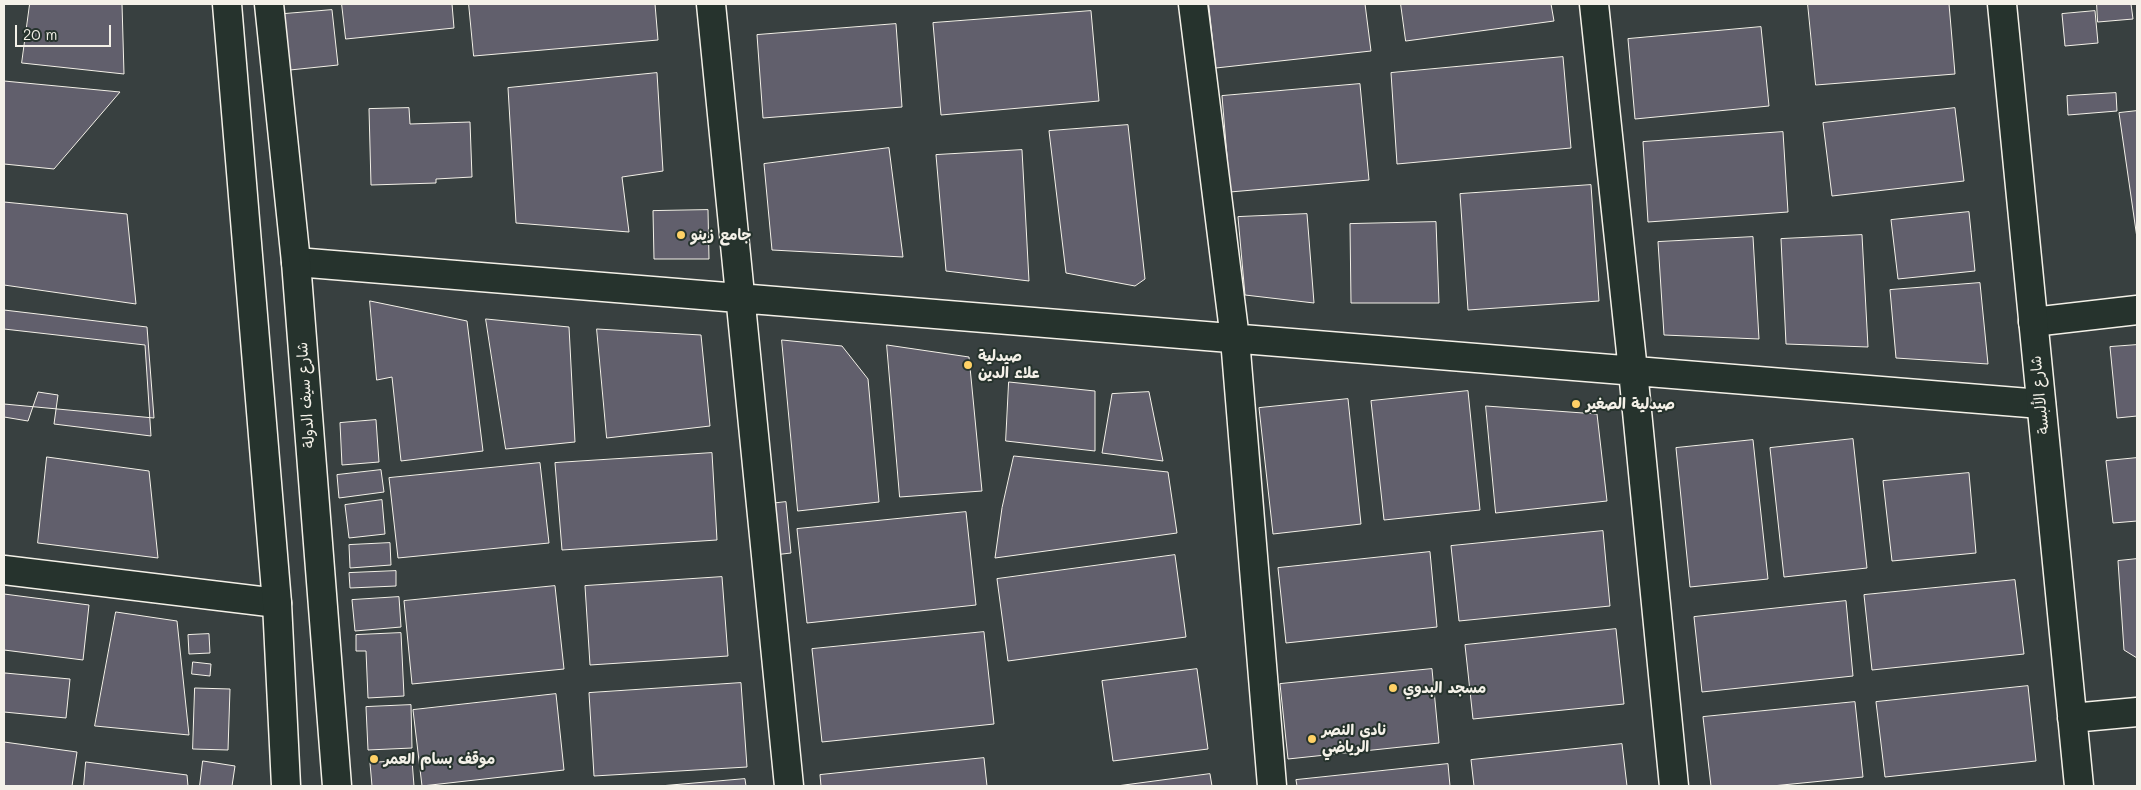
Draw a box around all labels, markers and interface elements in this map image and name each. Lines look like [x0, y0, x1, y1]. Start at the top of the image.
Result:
scale bar [18, 15, 114, 47]
text: 20 m [23, 24, 57, 44]
place label: جامع زينو [691, 226, 751, 244]
marker: جامع زينو [675, 229, 687, 241]
street label: شارع سيف الدولة [293, 341, 319, 449]
place label: صيدلية علاء الدين [978, 347, 1040, 382]
street label: شارع الألبسة [2027, 355, 2053, 435]
marker: صيدلية علاء الدين [962, 359, 974, 371]
place label: صيدلية الصغير [1586, 395, 1675, 413]
marker: صيدلية الصغير [1570, 398, 1582, 410]
place label: مسجد البدوي [1403, 679, 1486, 697]
marker: مسجد البدوي [1387, 682, 1399, 694]
place label: نادي النصر الرياضي [1322, 721, 1386, 756]
marker: نادي النصر الرياضي [1306, 733, 1318, 745]
place label: موقف بسام العمر [384, 750, 495, 768]
marker: موقف بسام العمر [368, 753, 380, 765]

